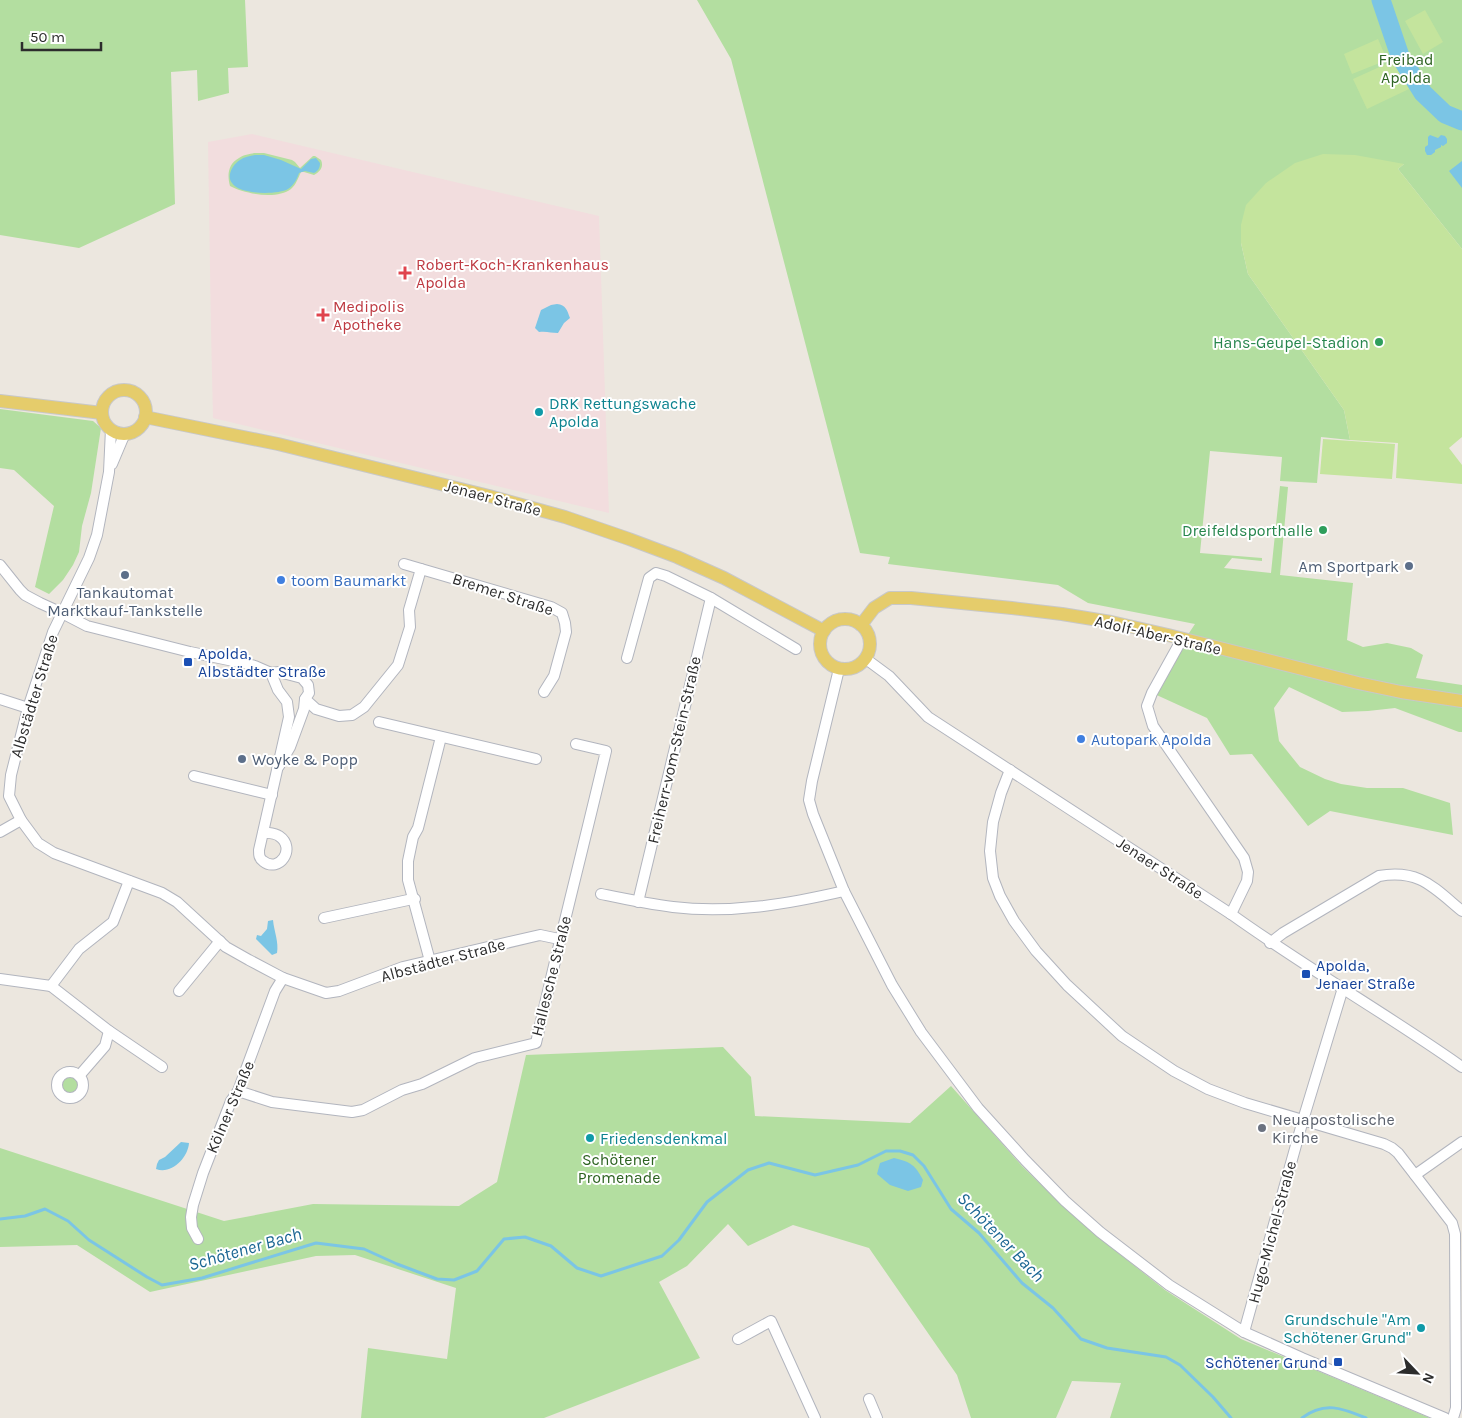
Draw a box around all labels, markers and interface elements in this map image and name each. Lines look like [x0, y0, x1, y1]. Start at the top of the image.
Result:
scale bar [22, 20, 101, 52]
text: 50 m [30, 28, 65, 46]
park label: Freibad Apolda [1379, 50, 1433, 87]
place label: Robert-Koch-Krankenhaus Apolda [416, 255, 609, 292]
marker: Robert-Koch-Krankenhaus Apolda [398, 266, 412, 280]
place label: Medipolis Apotheke [333, 297, 405, 334]
marker: Medipolis Apotheke [317, 309, 329, 321]
place label: Hans-Geupel-Stadion [1213, 333, 1369, 352]
marker: Hans-Geupel-Stadion [1373, 336, 1385, 348]
place label: DRK Rettungswache Apolda [549, 394, 696, 431]
marker: DRK Rettungswache Apolda [533, 406, 545, 418]
street label: Jenaer Straße [443, 476, 543, 520]
place label: Dreifeldsporthalle [1182, 521, 1313, 540]
marker: Dreifeldsporthalle [1317, 524, 1329, 536]
place label: Am Sportpark [1299, 557, 1399, 576]
marker: Am Sportpark [1403, 560, 1415, 572]
marker: Tankautomat Marktkauf-Tankstelle [119, 569, 131, 581]
street label: Bremer Straße [450, 569, 556, 619]
place label: toom Baumarkt [291, 571, 406, 590]
marker: toom Baumarkt [275, 574, 287, 586]
place label: Tankautomat Marktkauf-Tankstelle [47, 583, 203, 620]
street label: Adolf-Aber-Straße [1093, 611, 1223, 659]
street label: Albstädter Straße [6, 632, 62, 760]
place label: Apolda, Albstädter Straße [198, 644, 326, 681]
street label: Freiherr-vom-Stein-Straße [643, 654, 705, 846]
marker: Apolda, Albstädter Straße [182, 656, 194, 668]
place label: Autopark Apolda [1091, 730, 1211, 749]
marker: Autopark Apolda [1075, 733, 1087, 745]
place label: Woyke & Popp [252, 750, 358, 769]
marker: Woyke & Popp [236, 753, 248, 765]
street label: Jenaer Straße [1113, 833, 1207, 903]
street label: Hallesche Straße [527, 914, 575, 1038]
street label: Albstädter Straße [379, 934, 507, 986]
place label: Apolda, Jenaer Straße [1316, 956, 1415, 993]
marker: Apolda, Jenaer Straße [1300, 968, 1312, 980]
street label: Kölner Straße [202, 1058, 258, 1156]
place label: Neuapostolische Kirche [1272, 1110, 1395, 1147]
marker: Neuapostolische Kirche [1256, 1122, 1268, 1134]
place label: Friedensdenkmal [600, 1129, 728, 1148]
marker: Friedensdenkmal [584, 1132, 596, 1144]
park label: Schötener Promenade [578, 1150, 660, 1187]
street label: Hugo-Michel-Straße [1244, 1159, 1300, 1305]
water label: Schötener Bach [953, 1187, 1049, 1287]
water label: Schötener Bach [186, 1222, 304, 1276]
place label: Grundschule "Am Schötener Grund" [1283, 1310, 1411, 1347]
marker: Grundschule "Am Schötener Grund" [1415, 1322, 1427, 1334]
north arrow [1392, 1348, 1442, 1398]
place label: Schötener Grund [1205, 1353, 1328, 1372]
marker: Schötener Grund [1332, 1356, 1344, 1368]
text: N [1419, 1370, 1438, 1386]

